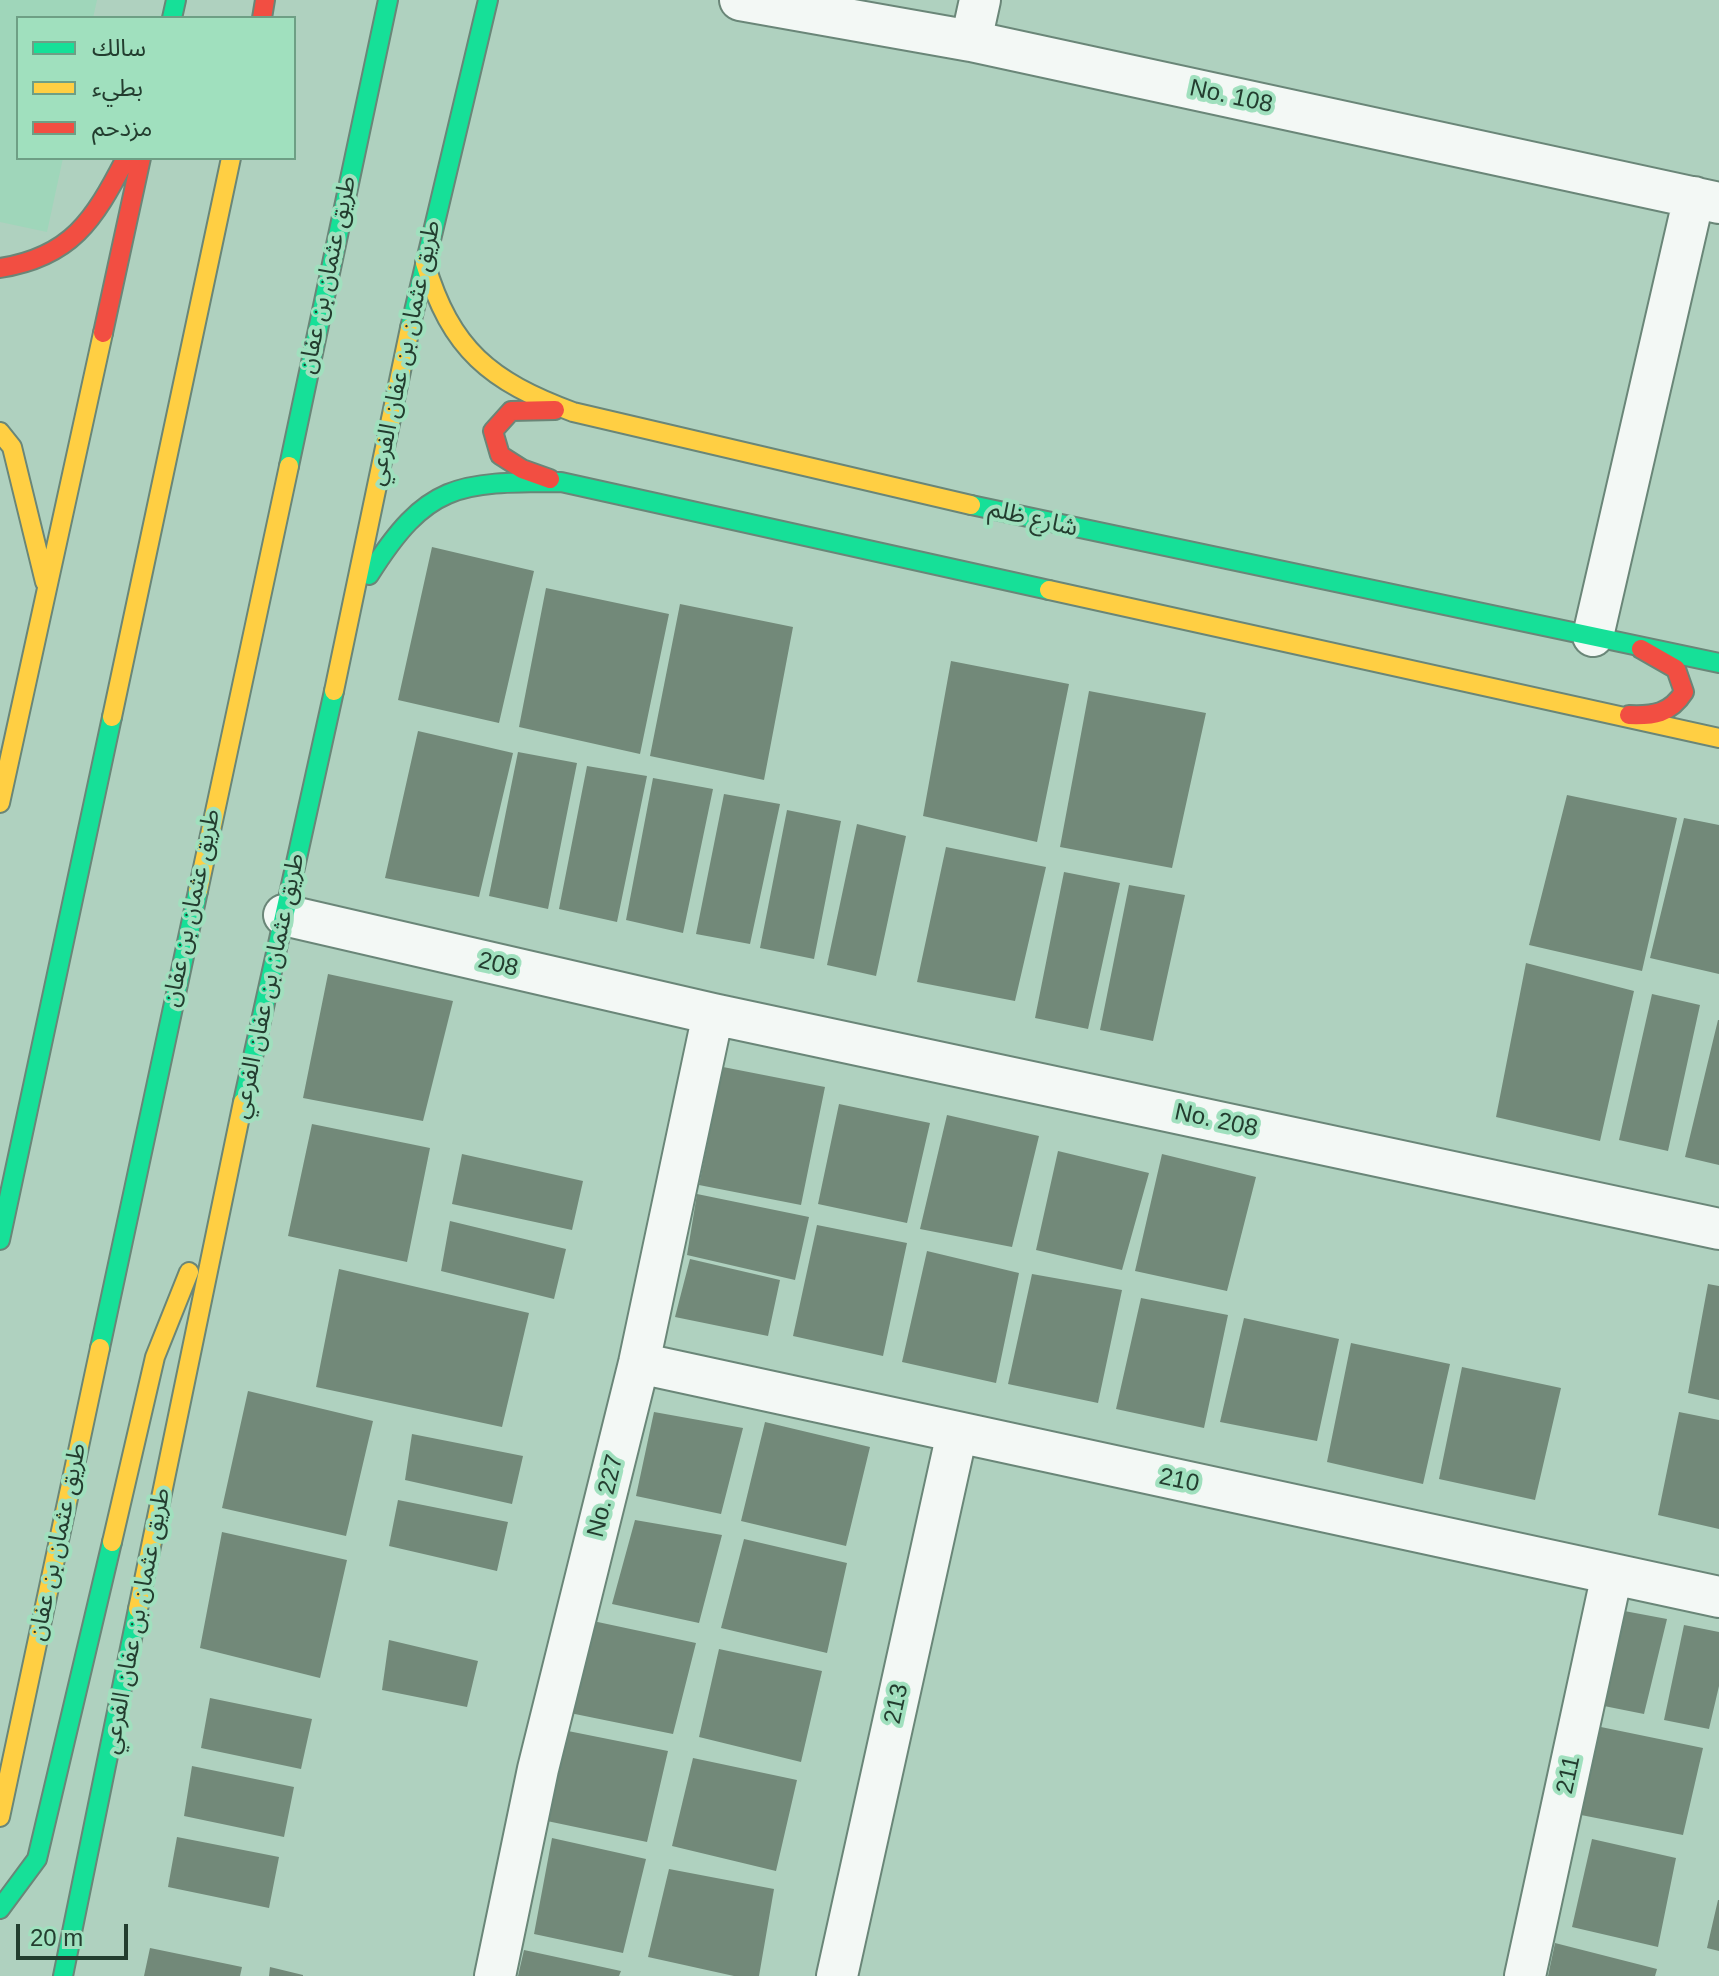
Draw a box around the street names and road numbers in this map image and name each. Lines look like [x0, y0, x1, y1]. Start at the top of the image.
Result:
street label: No. 108 [1187, 74, 1275, 120]
street label: طريق عثمان بن عفان [293, 174, 363, 376]
street label: طريق عثمان بن عفان الفرعي [363, 218, 447, 488]
street label: شارع ظلم [986, 495, 1080, 543]
street label: طريق عثمان بن عفان [157, 807, 227, 1009]
street label: طريق عثمان بن عفان الفرعي [227, 851, 311, 1121]
street label: 208 [475, 946, 521, 984]
street label: No. 208 [1172, 1098, 1260, 1144]
street label: طريق عثمان بن عفان [23, 1441, 93, 1643]
street label: No. 227 [582, 1452, 630, 1540]
street label: 210 [1156, 1463, 1202, 1499]
street label: طريق عثمان بن عفان الفرعي [97, 1486, 177, 1756]
street label: 213 [879, 1681, 915, 1727]
street label: 211 [1551, 1753, 1587, 1797]

